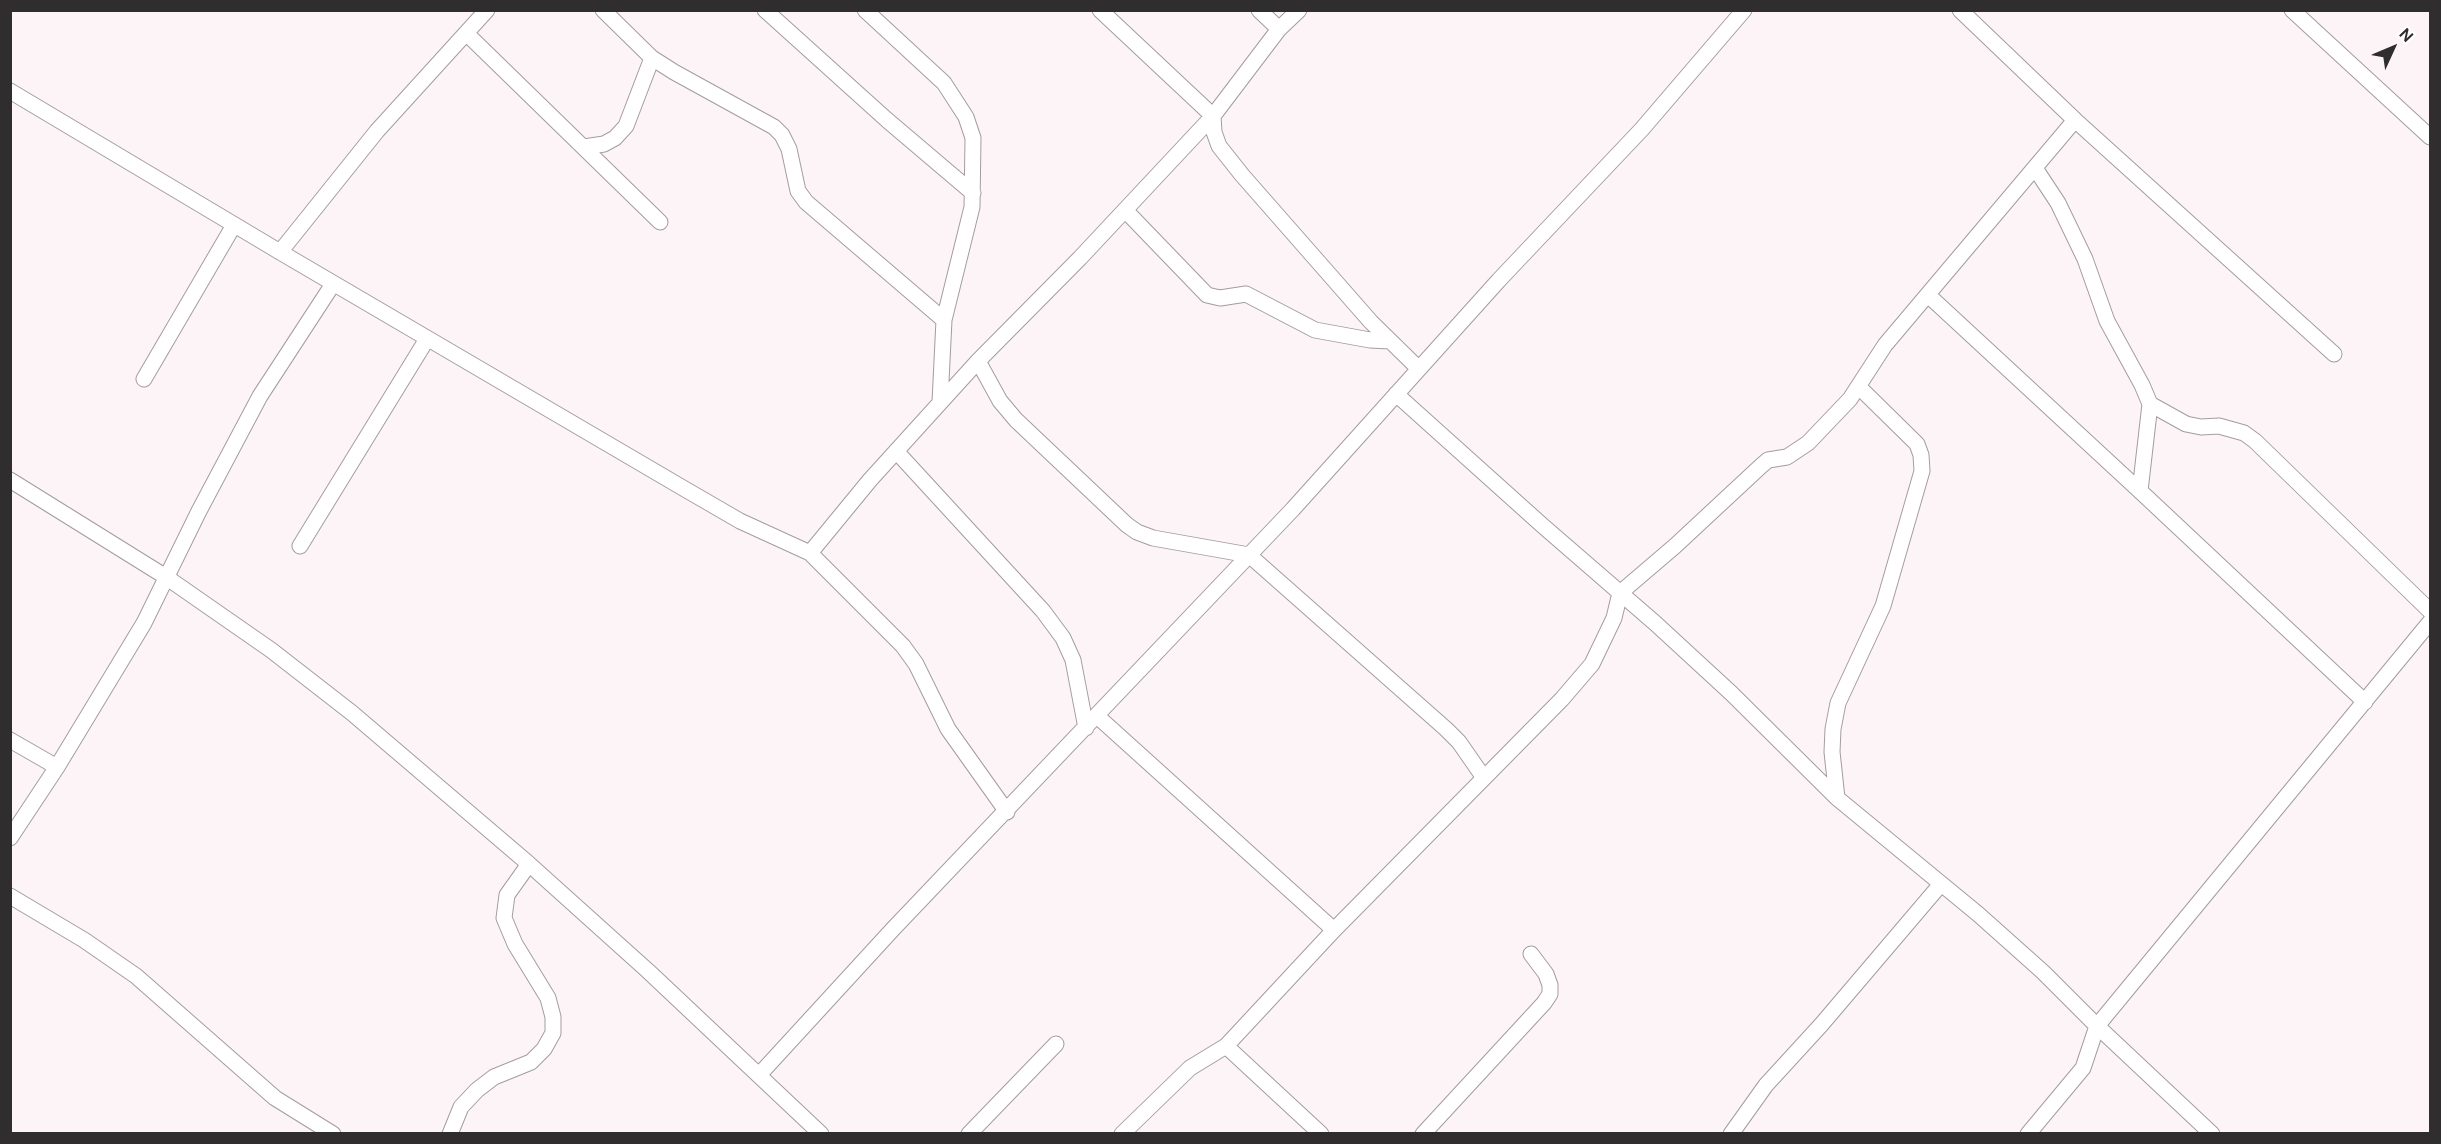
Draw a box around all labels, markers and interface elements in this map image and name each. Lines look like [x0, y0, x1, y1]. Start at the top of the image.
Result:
north arrow [2363, 18, 2423, 78]
text: N [2395, 24, 2418, 47]

